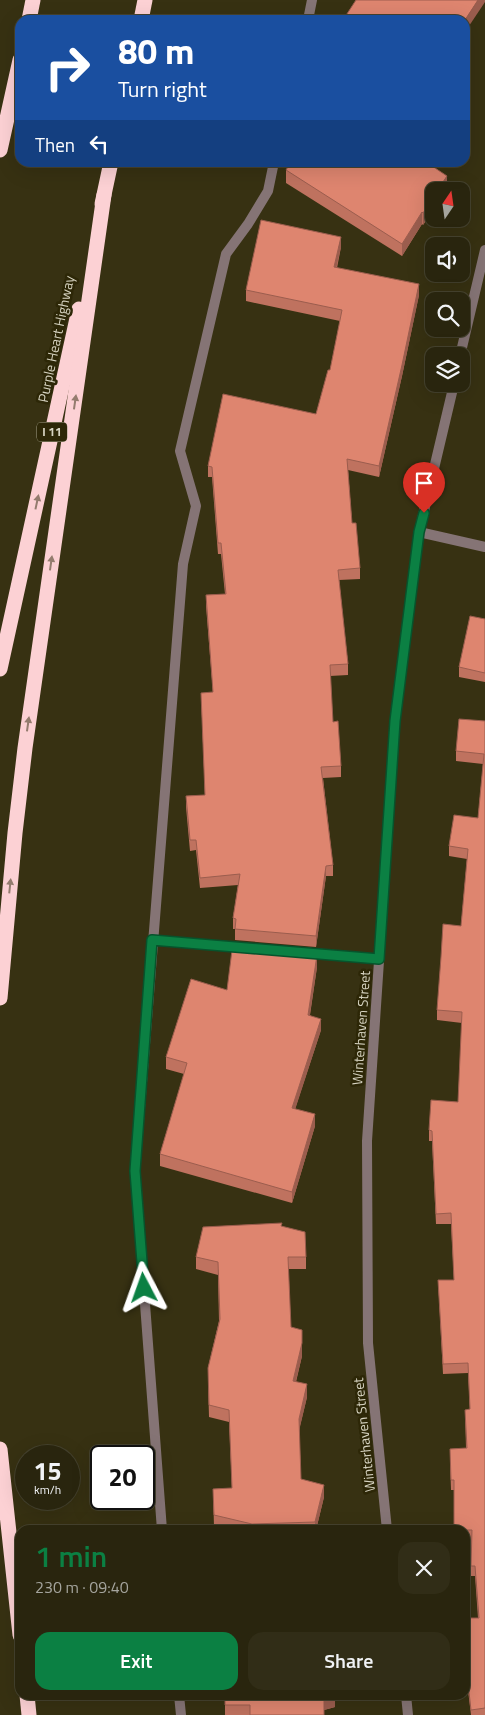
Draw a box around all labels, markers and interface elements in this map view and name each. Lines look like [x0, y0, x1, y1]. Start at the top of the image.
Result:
text: 80 m [118, 24, 194, 78]
icon: right [35, 35, 100, 100]
text: Turn right [118, 72, 207, 106]
text: Then [35, 130, 75, 159]
icon: left [85, 130, 113, 158]
north arrow [425, 182, 470, 228]
map controls [425, 182, 470, 392]
button: sound [425, 237, 470, 282]
street label: Purple Heart Highway [32, 273, 79, 404]
button: search [425, 292, 470, 337]
button: layers [425, 347, 470, 392]
one-way arrow [71, 394, 79, 410]
road number: I 11 [37, 422, 67, 442]
pin [403, 462, 445, 513]
icon: arrive [410, 469, 438, 497]
one-way arrow [33, 494, 41, 509]
one-way arrow [47, 555, 55, 571]
one-way arrow [25, 716, 33, 732]
one-way arrow [6, 877, 14, 893]
street label: Winterhaven Street [346, 970, 375, 1086]
position arrow [117, 1261, 169, 1313]
street label: Winterhaven Street [347, 1377, 380, 1493]
speed limit sign: 20 [90, 1445, 155, 1510]
text: 15 [33, 1452, 62, 1490]
text: km/h [34, 1480, 61, 1499]
text: 1 min [35, 1533, 107, 1579]
button: close [398, 1542, 450, 1594]
text: 230 m · 09:40 [35, 1575, 129, 1599]
button: Exit [35, 1632, 238, 1690]
button: Share [248, 1632, 450, 1690]

